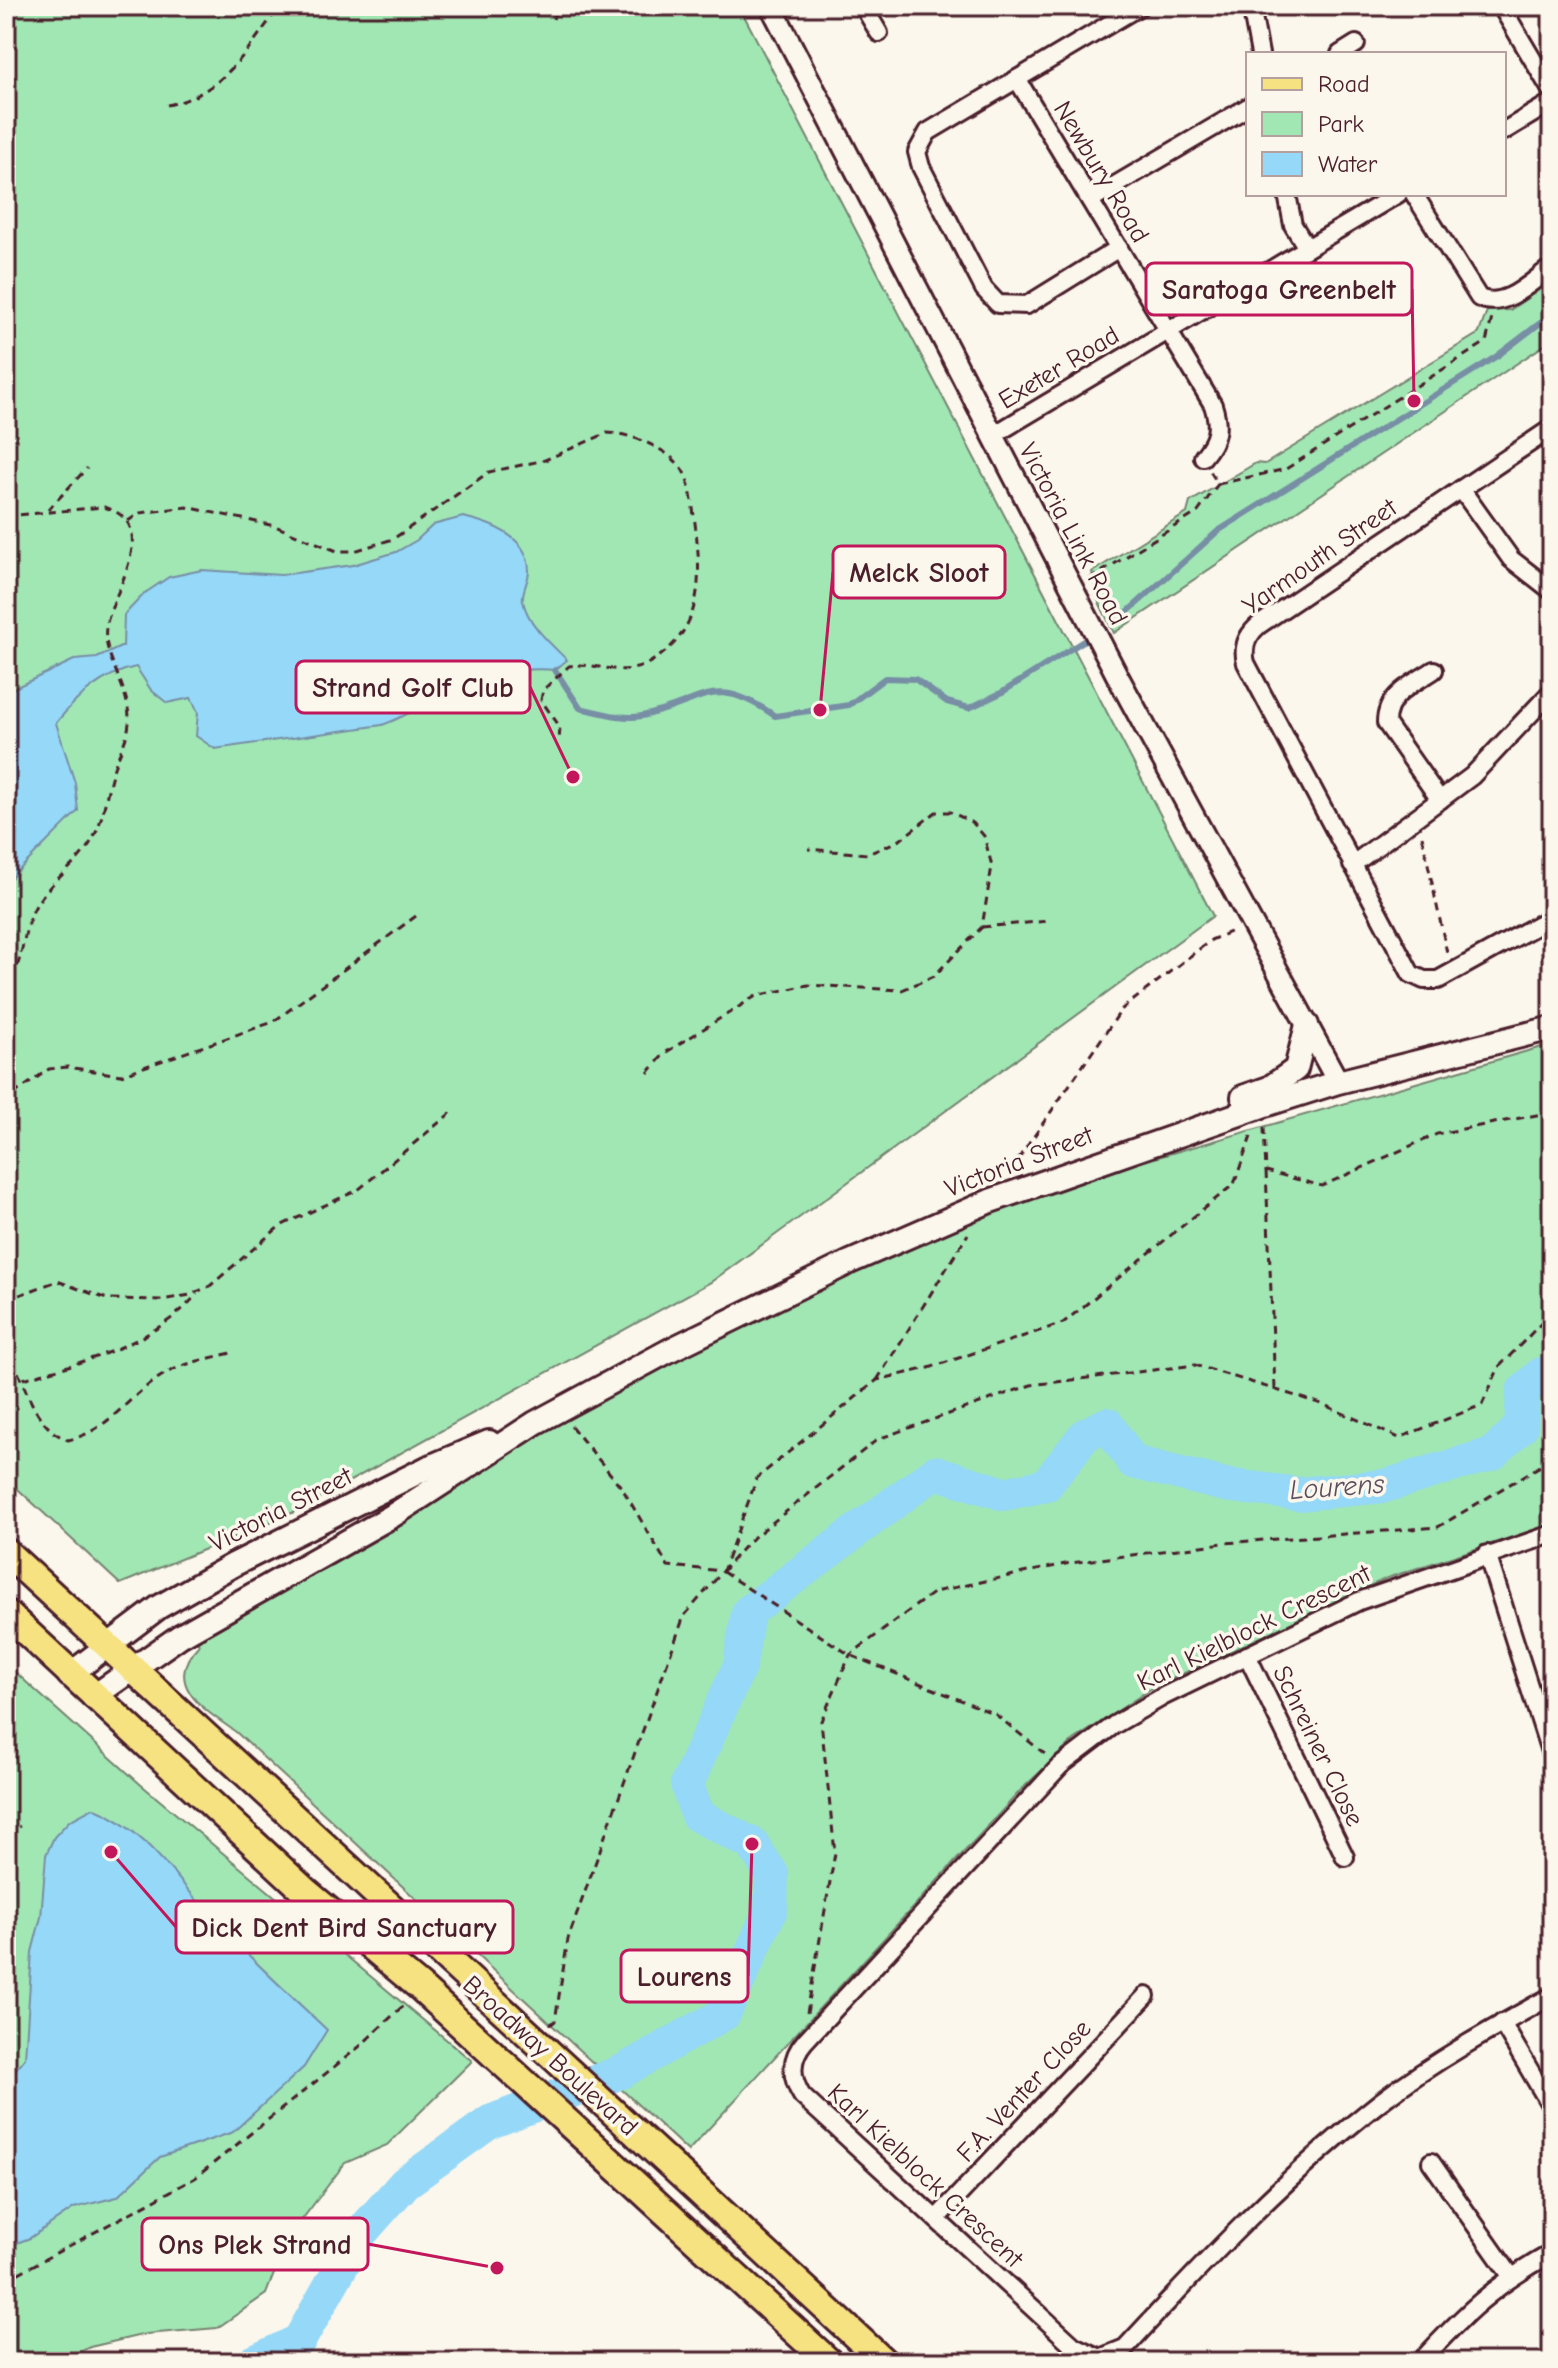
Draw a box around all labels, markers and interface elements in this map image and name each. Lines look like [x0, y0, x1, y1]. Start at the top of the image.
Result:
legend [1246, 52, 1506, 196]
text: Road [1318, 70, 1370, 98]
street label: Newbury Road [1047, 96, 1155, 248]
text: Park [1318, 110, 1364, 138]
text: Water [1318, 150, 1378, 178]
callout: Saratoga Greenbelt [1146, 263, 1412, 315]
text: Saratoga Greenbelt [1162, 274, 1397, 306]
street label: Exeter Road [993, 320, 1125, 416]
street label: Victoria Link Road [1012, 438, 1134, 630]
street label: Yarmouth Street [1237, 492, 1404, 621]
callout: Melck Sloot [833, 546, 1005, 598]
text: Melck Sloot [849, 557, 990, 589]
callout: Strand Golf Club [296, 661, 530, 713]
text: Strand Golf Club [312, 672, 514, 704]
street label: Victoria Street [941, 1119, 1099, 1204]
street label: Victoria Street [205, 1460, 359, 1559]
water label: Lourens [1289, 1468, 1386, 1506]
street label: Karl Kielblock Crescent [1132, 1558, 1377, 1698]
street label: Schreiner Close [1266, 1661, 1370, 1831]
callout: Dick Dent Bird Sanctuary [176, 1901, 513, 1953]
text: Dick Dent Bird Sanctuary [191, 1912, 497, 1944]
callout: Lourens [621, 1950, 748, 2002]
text: Lourens [637, 1961, 731, 1993]
street label: Broadway Boulevard [456, 1970, 644, 2142]
street label: F.A. Venter Close [951, 2014, 1097, 2168]
street label: Karl Kielblock Crescent [821, 2078, 1030, 2275]
callout: Ons Plek Strand [142, 2218, 368, 2270]
text: Ons Plek Strand [158, 2229, 352, 2261]

